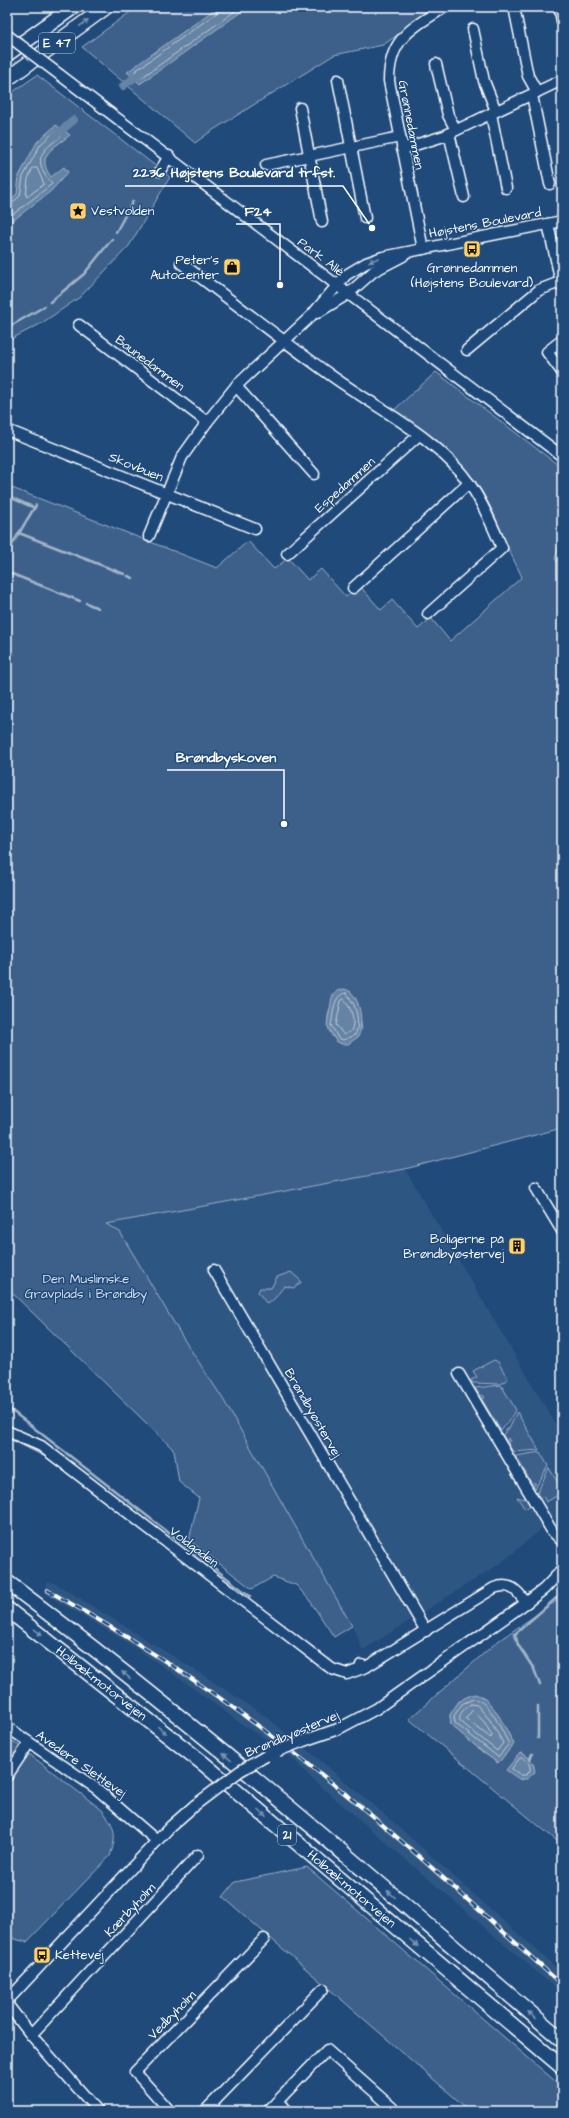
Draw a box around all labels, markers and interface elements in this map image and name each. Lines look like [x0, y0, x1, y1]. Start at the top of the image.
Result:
one-way arrow [79, 20, 89, 28]
road number: E 47 [39, 33, 75, 53]
street label: Grønnedammen [394, 79, 429, 172]
callout: 2236 Højstens Boulevard trfst. [125, 160, 343, 186]
text: 2236 Højstens Boulevard trfst. [132, 163, 335, 183]
callout: F24 [236, 198, 280, 224]
place icon: Vestvolden [68, 201, 88, 221]
place label: Vestvolden [91, 202, 155, 220]
text: F24 [244, 202, 272, 222]
street label: Højstens Boulevard [427, 203, 543, 243]
street label: Park Allé [294, 233, 348, 281]
bus stop icon: Grønnedammen (Højstens Boulevard) [462, 239, 482, 259]
place label: Peter's Autocenter [150, 251, 219, 284]
shop icon: Peter's Autocenter [222, 257, 242, 277]
one-way arrow [368, 257, 380, 263]
place label: Grønnedammen (Højstens Boulevard) [411, 259, 534, 292]
street label: Baunedammen [111, 331, 189, 395]
street label: Skovbuen [106, 448, 167, 486]
street label: Espedammen [311, 453, 379, 517]
callout: Brøndbyskoven [167, 744, 284, 770]
text: Brøndbyskoven [176, 748, 276, 768]
place label: Boligerne på Brøndbyøstervej [403, 1230, 505, 1264]
building icon: Boligerne på Brøndbyøstervej [507, 1236, 527, 1256]
park label: Den Muslimske Gravplads i Brøndby [25, 1270, 147, 1304]
street label: Brøndbyøstervej [279, 1365, 346, 1462]
street label: Voldgaden [165, 1522, 223, 1573]
one-way arrow [32, 1628, 43, 1637]
street label: Holbækmotorvejen [52, 1642, 151, 1725]
one-way arrow [120, 1670, 131, 1679]
street label: Brøndbyøstervej [242, 1706, 343, 1763]
street label: Avedøre Slettevej [32, 1726, 130, 1802]
one-way arrow [157, 1726, 167, 1735]
one-way arrow [221, 1752, 232, 1761]
one-way arrow [257, 1809, 267, 1818]
road number: 21 [278, 1825, 296, 1845]
street label: Holbækmotorvejen [303, 1846, 400, 1932]
street label: Kærbyholm [100, 1879, 161, 1941]
one-way arrow [385, 1890, 396, 1899]
one-way arrow [409, 1938, 420, 1947]
bus stop icon: Kettevej [32, 1945, 52, 1965]
place label: Kettevej [55, 1946, 104, 1964]
street label: Vedbyholm [144, 1986, 201, 2044]
one-way arrow [527, 2010, 538, 2019]

